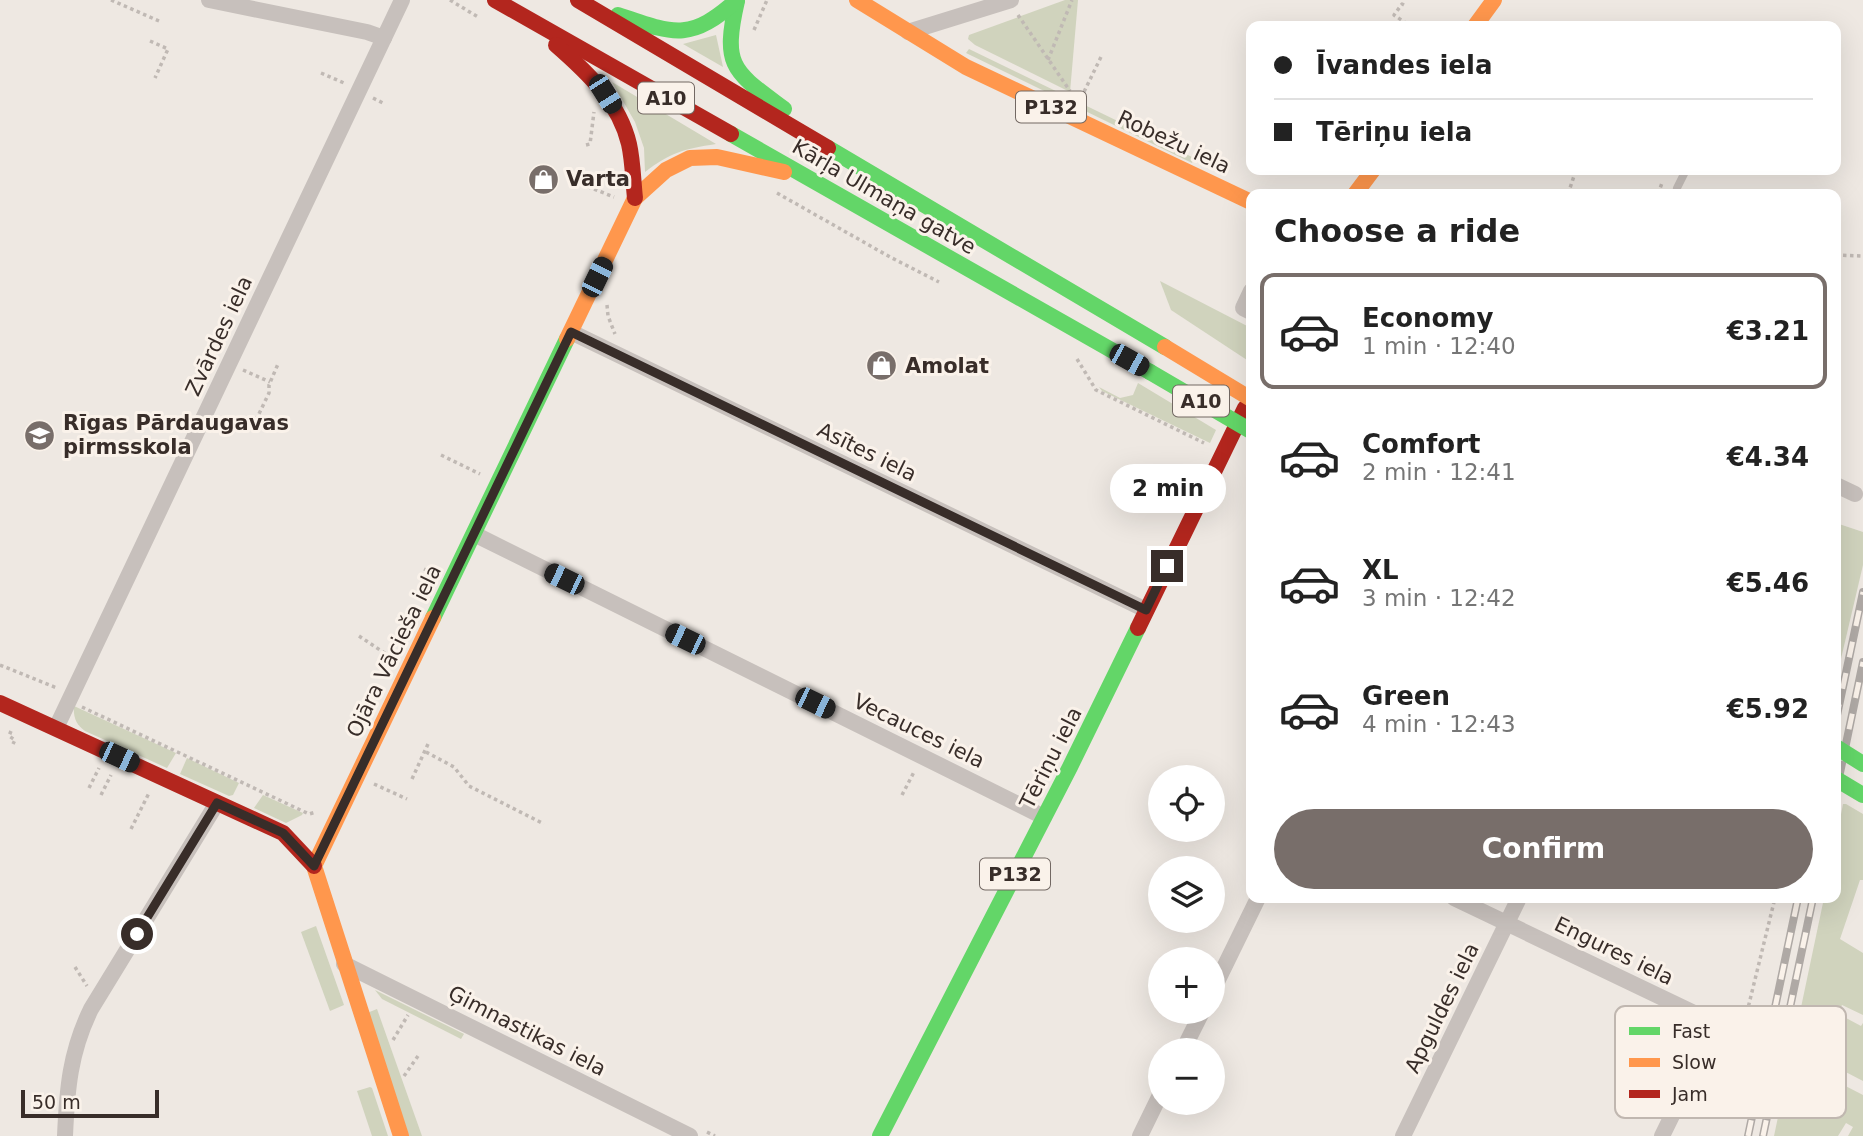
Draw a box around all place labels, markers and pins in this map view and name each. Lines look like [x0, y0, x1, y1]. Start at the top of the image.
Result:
shop icon: Varta [526, 162, 560, 196]
place label: Varta [566, 167, 630, 191]
shop icon: Amolat [865, 349, 899, 383]
place label: Amolat [905, 354, 989, 378]
place label: Rīgas Pārdaugavas pirmsskola [63, 411, 289, 459]
school or university icon: Rīgas Pārdaugavas pirmsskola [23, 418, 57, 452]

